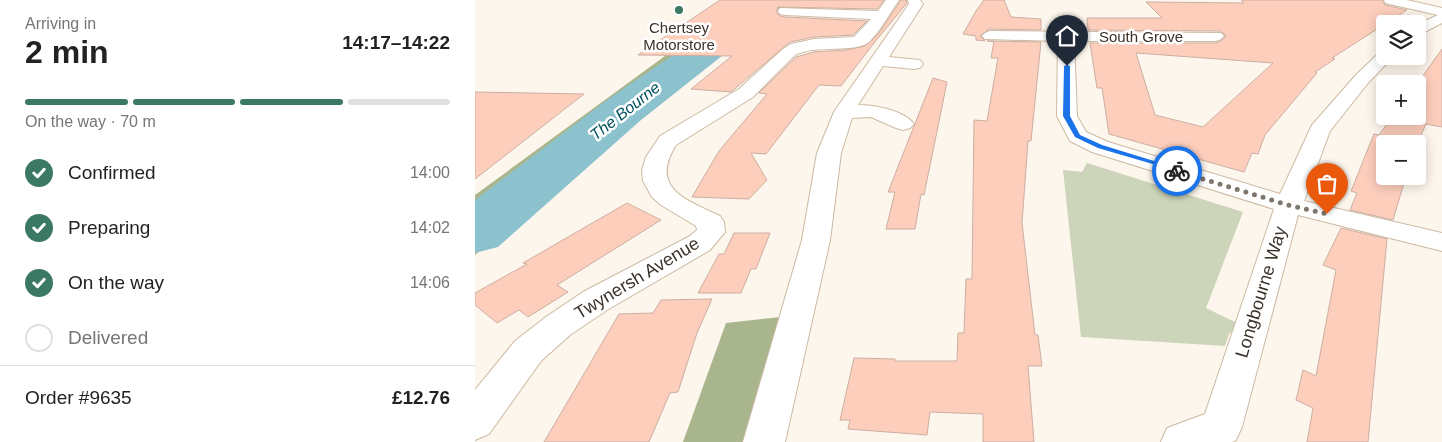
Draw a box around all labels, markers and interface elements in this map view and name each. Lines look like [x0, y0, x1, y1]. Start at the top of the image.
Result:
marker: Chertsey Motorstore [673, 4, 685, 16]
text: Arriving in [25, 15, 96, 32]
pin [1046, 15, 1088, 66]
map controls [1376, 15, 1426, 185]
button: layers [1376, 15, 1426, 65]
place label: Chertsey Motorstore [643, 19, 715, 53]
icon: home [1053, 22, 1081, 50]
street label: South Grove [1099, 28, 1183, 45]
text: 14:17–14:22 [342, 32, 450, 53]
text: 2 min [25, 34, 109, 70]
button: + [1376, 75, 1426, 125]
water label: The Bourne [587, 79, 663, 143]
text: On the way · 70 m [25, 113, 156, 130]
button: − [1376, 135, 1426, 185]
courier [1152, 146, 1202, 196]
icon: bike [1163, 157, 1191, 185]
icon: check [25, 159, 53, 187]
text: Confirmed [68, 162, 156, 183]
pin [1306, 163, 1348, 214]
text: 14:00 [410, 164, 450, 181]
icon: bag [1313, 170, 1341, 198]
icon: check [25, 214, 53, 242]
text: Preparing [68, 217, 150, 238]
text: 14:02 [410, 219, 450, 236]
street label: Longbourne Way [1231, 224, 1291, 360]
street label: Twynersh Avenue [571, 233, 703, 323]
icon: check [25, 269, 53, 297]
text: On the way [68, 272, 164, 293]
text: 14:06 [410, 274, 450, 291]
text: Delivered [68, 327, 148, 348]
text: Order #9635 [25, 387, 132, 408]
text: £12.76 [392, 387, 450, 408]

